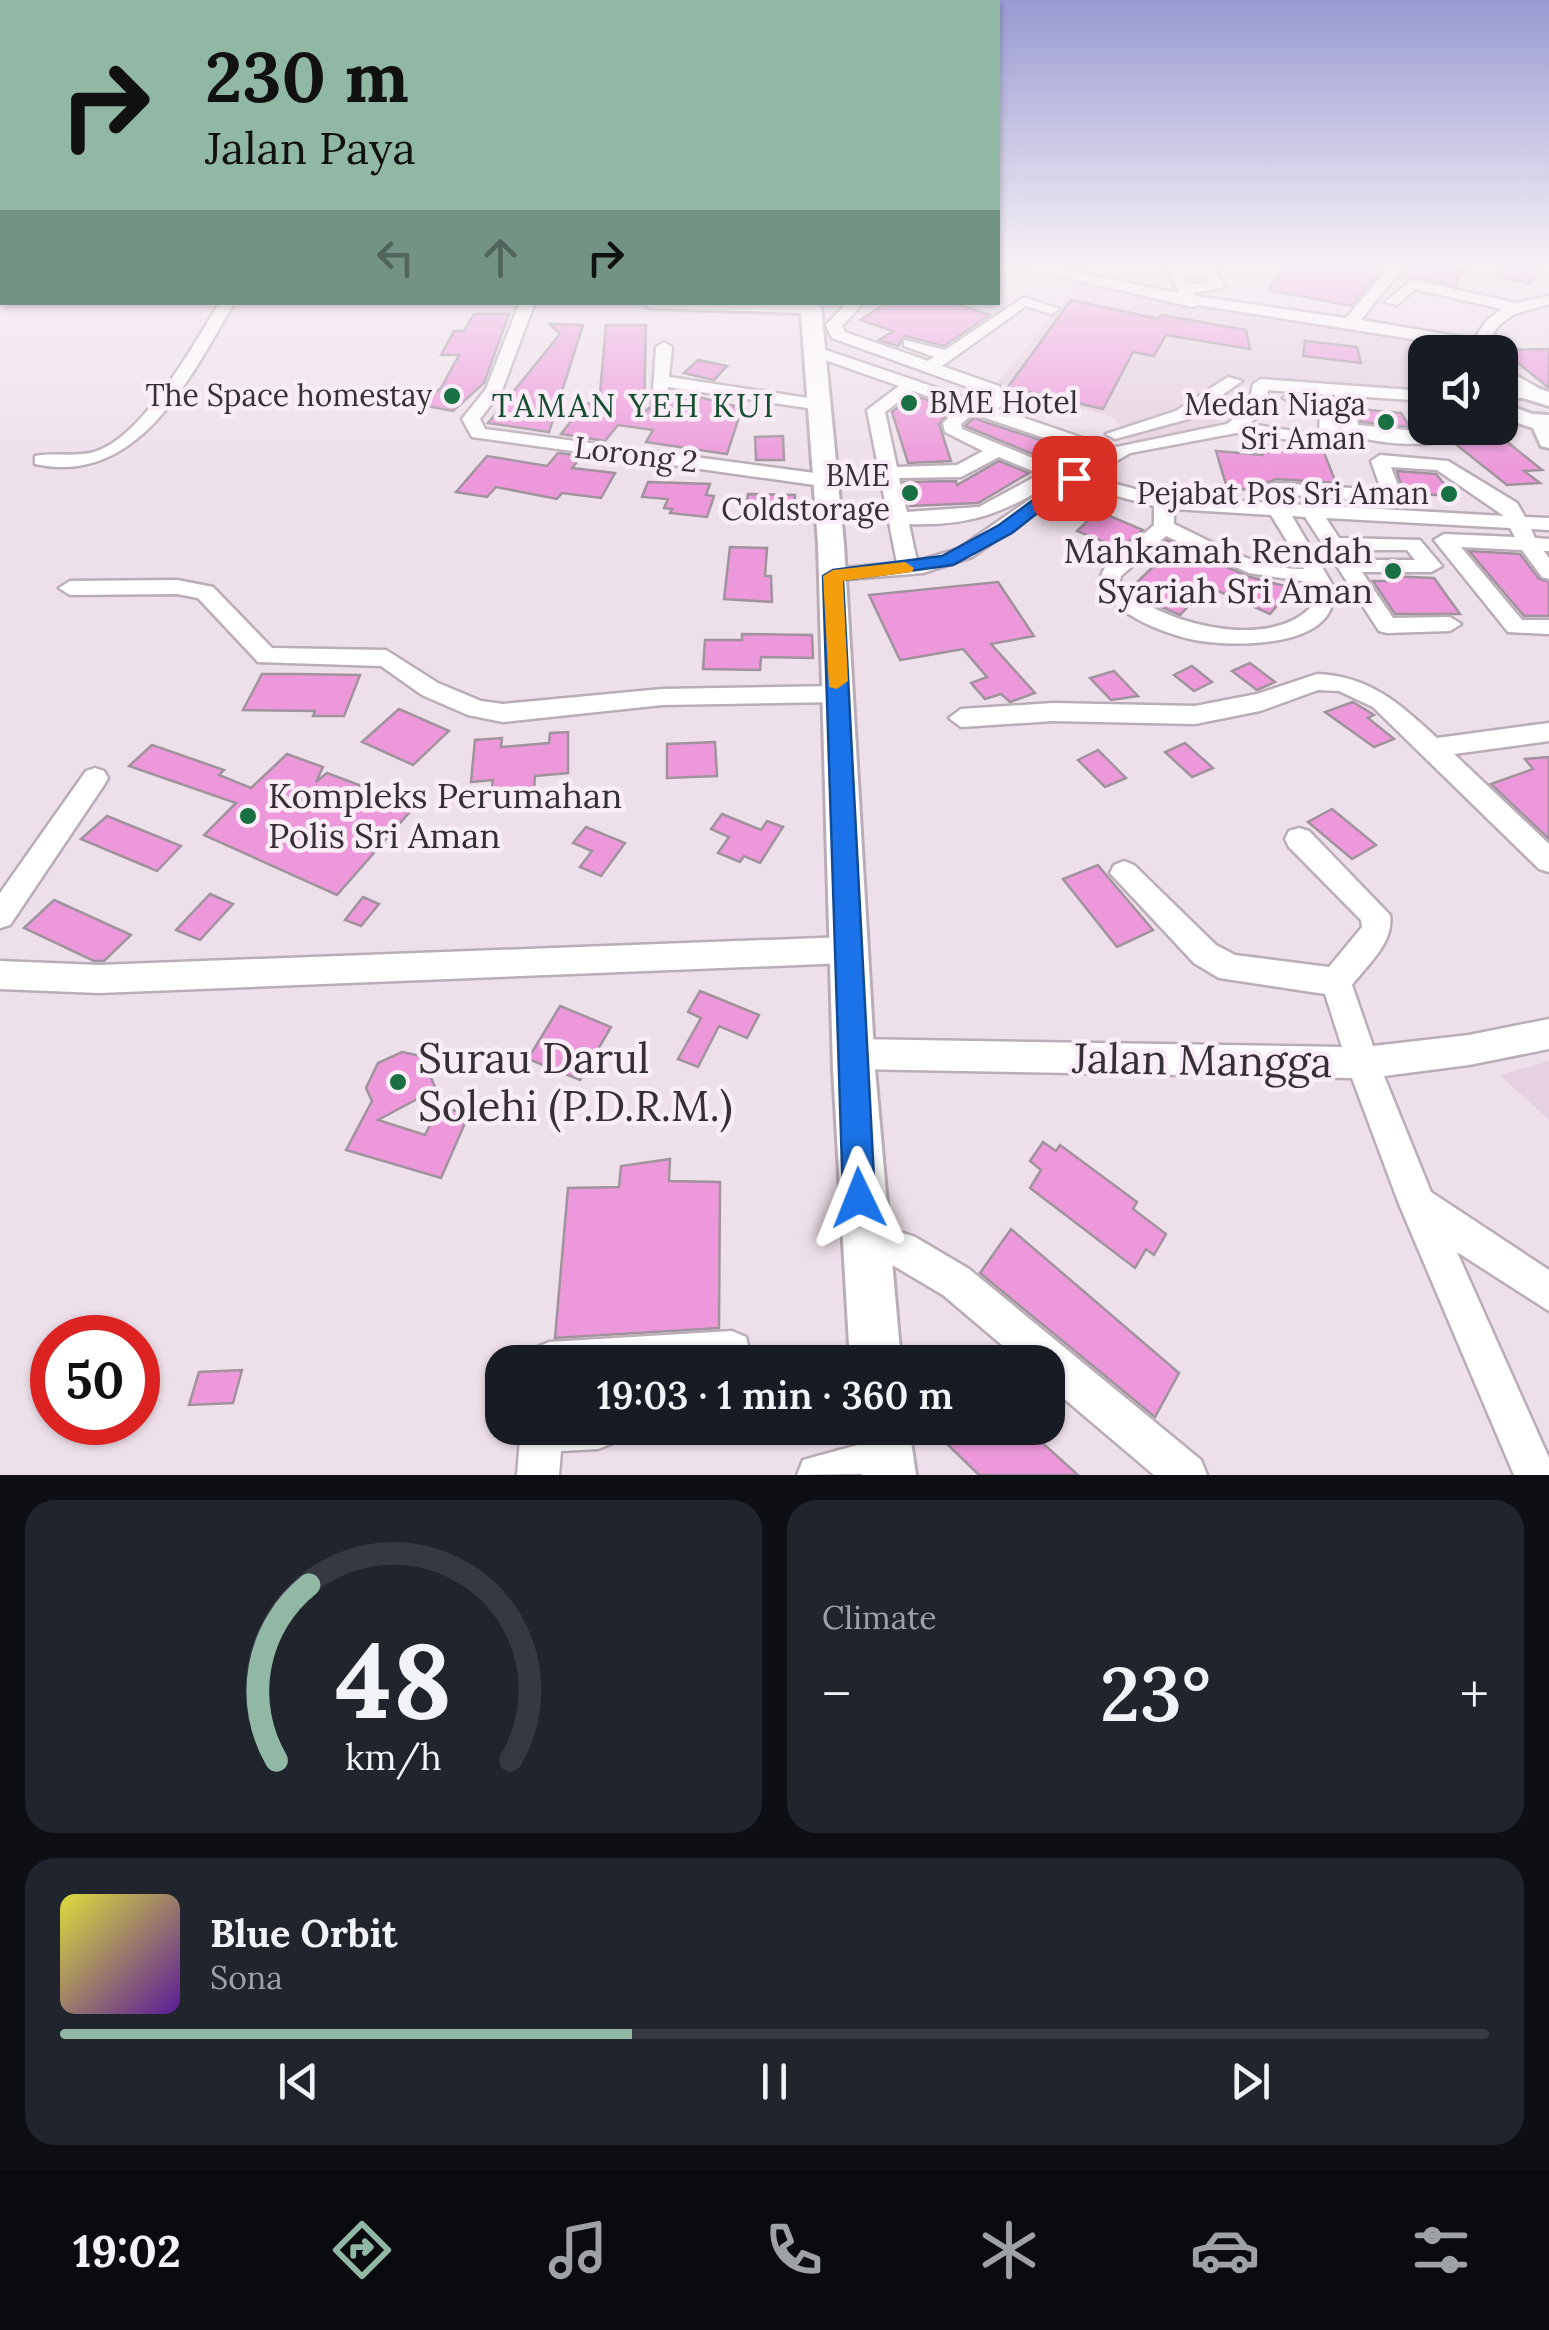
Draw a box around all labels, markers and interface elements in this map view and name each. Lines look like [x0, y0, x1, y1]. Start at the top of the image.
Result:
text: 230 m [205, 32, 409, 121]
icon: right [40, 40, 170, 170]
text: Jalan Paya [205, 119, 416, 176]
icon: left [368, 230, 423, 285]
icon: ahead [473, 230, 528, 285]
icon: right [578, 230, 633, 285]
map controls [1408, 335, 1518, 445]
button: sound [1408, 335, 1518, 445]
place label: The Space homestay [145, 376, 432, 415]
place label: BME Hotel [929, 383, 1078, 421]
marker: The Space homestay [441, 385, 463, 407]
district label: TAMAN YEH KUI [492, 385, 776, 426]
place label: Medan Niaga Sri Aman [1184, 385, 1366, 457]
marker: BME Hotel [898, 392, 920, 414]
marker: Medan Niaga Sri Aman [1375, 411, 1397, 433]
street label: Lorong 2 [572, 428, 700, 481]
pin [1032, 436, 1117, 521]
icon: arrive [1047, 451, 1102, 506]
place label: BME Coldstorage [721, 456, 890, 529]
place label: Pejabat Pos Sri Aman [1137, 474, 1429, 513]
marker: BME Coldstorage [899, 482, 921, 504]
marker: Pejabat Pos Sri Aman [1438, 483, 1460, 505]
place label: Mahkamah Rendah Syariah Sri Aman [1064, 528, 1373, 613]
marker: Mahkamah Rendah Syariah Sri Aman [1382, 560, 1404, 582]
place label: Kompleks Perumahan Polis Sri Aman [268, 773, 622, 858]
marker: Kompleks Perumahan Polis Sri Aman [237, 805, 259, 827]
place label: Surau Darul Solehi (P.D.R.M.) [418, 1031, 733, 1133]
street label: Jalan Mangga [1070, 1031, 1333, 1089]
marker: Surau Darul Solehi (P.D.R.M.) [387, 1071, 409, 1093]
position arrow [807, 1146, 911, 1250]
speed limit sign: 50 [30, 1315, 160, 1445]
text: 19:03 · 1 min · 360 m [597, 1371, 953, 1419]
text: Climate [822, 1597, 937, 1638]
text: 48 [335, 1613, 452, 1746]
text: 23° [1100, 1646, 1211, 1742]
text: − [822, 1659, 851, 1729]
text: + [1460, 1659, 1489, 1729]
text: km/h [345, 1734, 442, 1780]
text: Blue Orbit [210, 1909, 397, 1957]
text: Sona [210, 1957, 283, 1998]
icon: previous [271, 2054, 326, 2109]
icon: pause [747, 2054, 802, 2109]
icon: next [1223, 2054, 1278, 2109]
icon: directions [327, 2215, 397, 2285]
icon: music [543, 2215, 613, 2285]
icon: phone [759, 2215, 829, 2285]
icon: climate [974, 2215, 1044, 2285]
icon: car [1190, 2215, 1260, 2285]
icon: filters [1406, 2215, 1476, 2285]
text: 19:02 [73, 2222, 181, 2279]

